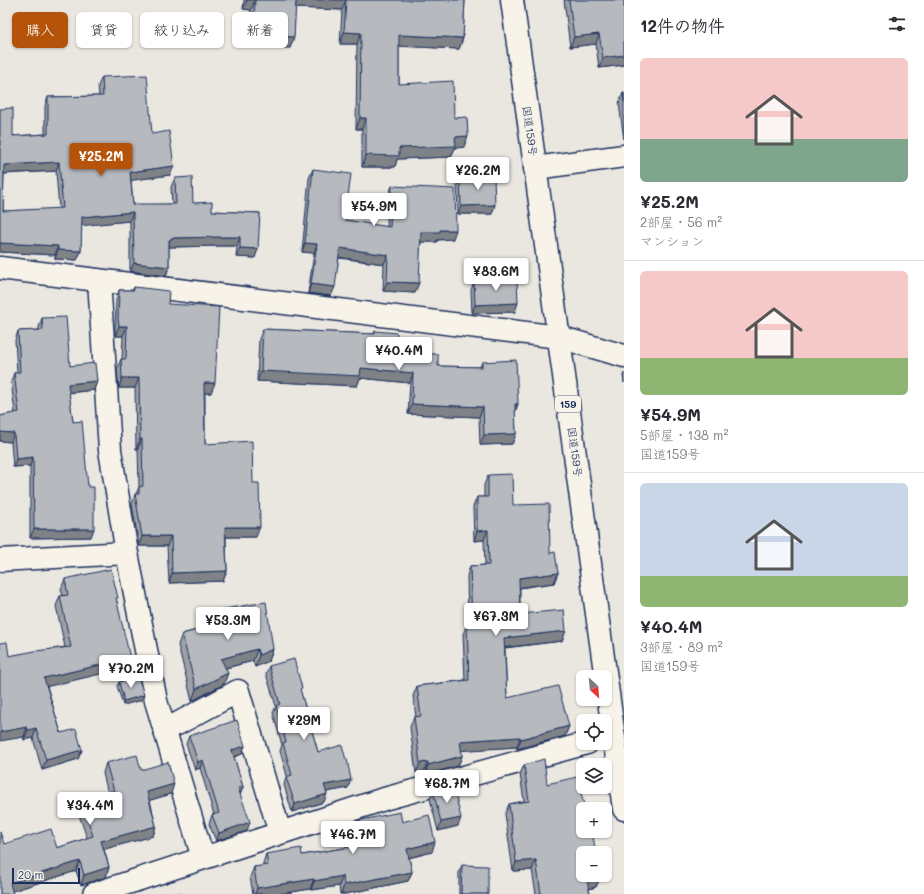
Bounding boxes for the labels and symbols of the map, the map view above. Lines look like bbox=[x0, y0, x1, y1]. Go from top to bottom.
street label: 国道159号 bbox=[520, 105, 541, 157]
pin: ¥25.2M bbox=[68, 143, 134, 177]
pin: ¥26.2M bbox=[445, 157, 511, 191]
pin: ¥54.9M bbox=[341, 193, 407, 227]
pin: ¥83.6M bbox=[463, 258, 529, 292]
pin: ¥40.4M bbox=[366, 337, 432, 371]
road number: 159 bbox=[555, 396, 581, 412]
street label: 国道159号 bbox=[565, 426, 586, 478]
pin: ¥67.3M bbox=[463, 603, 529, 637]
pin: ¥53.3M bbox=[195, 607, 261, 641]
pin: ¥70.2M bbox=[98, 655, 164, 689]
north arrow bbox=[576, 670, 612, 706]
pin: ¥29M bbox=[280, 707, 328, 741]
pin: ¥68.7M bbox=[414, 770, 480, 804]
pin: ¥34.4M bbox=[57, 792, 123, 826]
pin: ¥46.7M bbox=[320, 821, 386, 855]
scale bar bbox=[12, 866, 80, 885]

